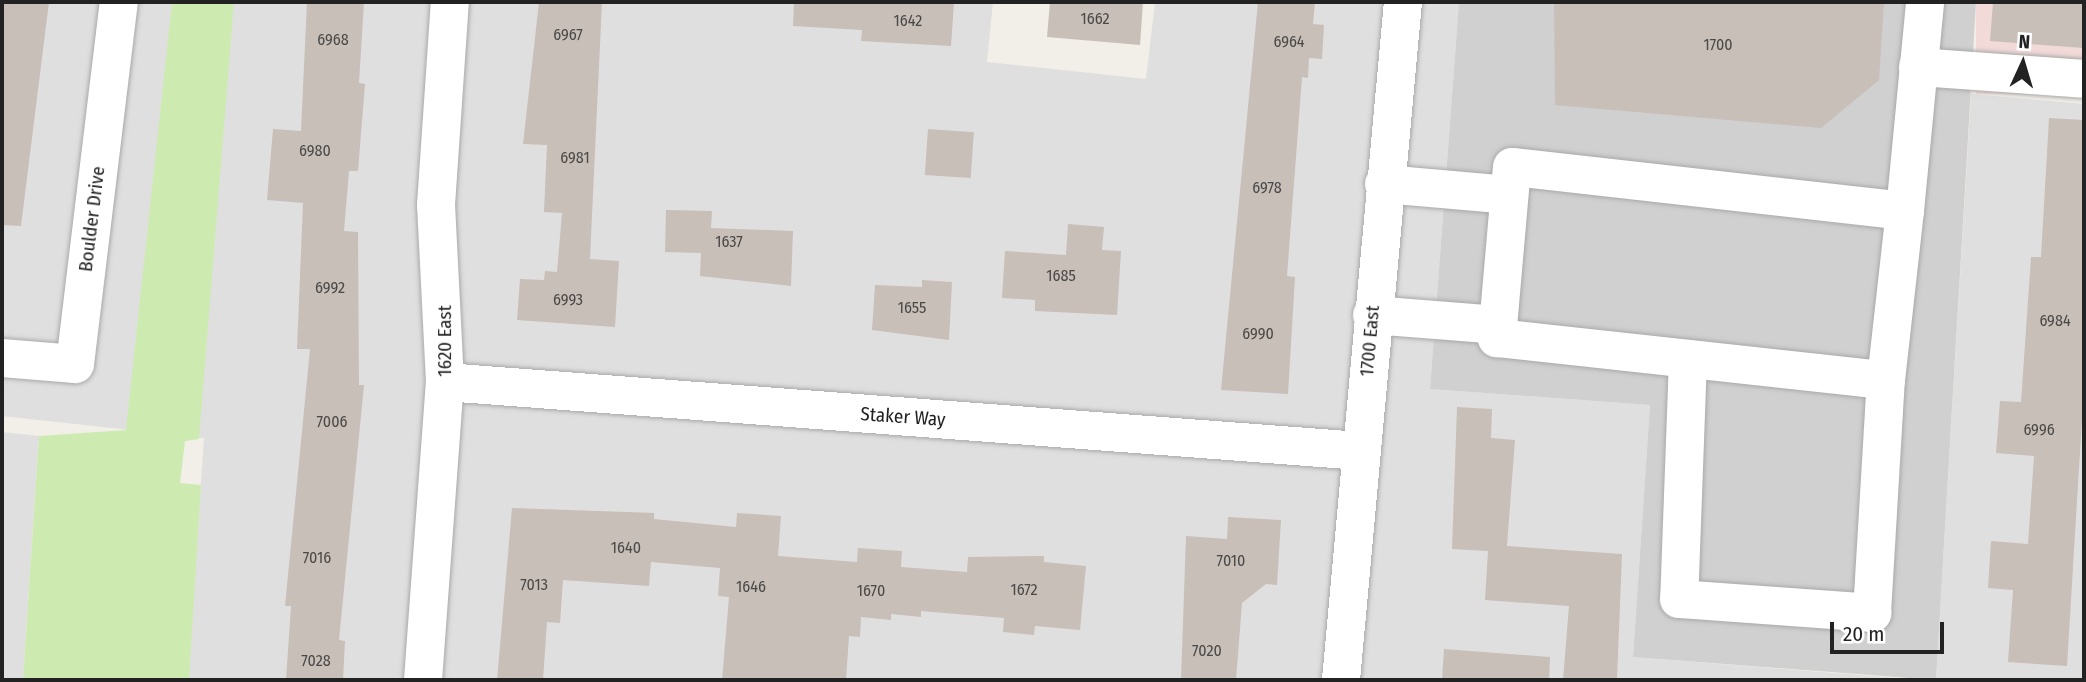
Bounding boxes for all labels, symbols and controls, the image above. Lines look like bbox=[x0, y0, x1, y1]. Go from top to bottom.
house number: 1662 bbox=[1080, 9, 1110, 29]
house number: 1642 bbox=[894, 11, 922, 31]
house number: 6967 bbox=[553, 25, 583, 45]
north arrow bbox=[1988, 28, 2058, 98]
house number: 6968 bbox=[317, 30, 349, 50]
text: N bbox=[2018, 30, 2031, 53]
house number: 6964 bbox=[1273, 32, 1305, 52]
house number: 1700 bbox=[1703, 35, 1733, 55]
house number: 6980 bbox=[299, 141, 331, 161]
house number: 6981 bbox=[560, 148, 590, 168]
street label: Boulder Drive bbox=[74, 165, 110, 273]
house number: 6978 bbox=[1252, 178, 1282, 198]
house number: 1637 bbox=[715, 232, 743, 252]
house number: 1685 bbox=[1046, 266, 1076, 286]
house number: 6992 bbox=[315, 278, 345, 298]
house number: 6993 bbox=[553, 290, 583, 310]
house number: 1655 bbox=[898, 298, 926, 318]
street label: 1700 East bbox=[1356, 304, 1384, 378]
street label: 1620 East bbox=[434, 305, 456, 377]
house number: 6984 bbox=[2039, 311, 2071, 331]
house number: 6990 bbox=[1242, 324, 1274, 344]
street label: Staker Way bbox=[860, 403, 946, 431]
house number: 7006 bbox=[317, 412, 347, 432]
house number: 6996 bbox=[2023, 420, 2055, 440]
house number: 1640 bbox=[611, 538, 641, 558]
house number: 7016 bbox=[303, 548, 331, 568]
house number: 7010 bbox=[1217, 551, 1245, 571]
house number: 7013 bbox=[520, 575, 548, 595]
house number: 1646 bbox=[736, 577, 766, 597]
house number: 1672 bbox=[1010, 580, 1038, 600]
house number: 1670 bbox=[857, 581, 885, 601]
scale bar bbox=[1834, 608, 1948, 652]
text: 20 m bbox=[1843, 621, 1884, 647]
house number: 7020 bbox=[1192, 641, 1222, 661]
house number: 7028 bbox=[301, 651, 331, 671]

